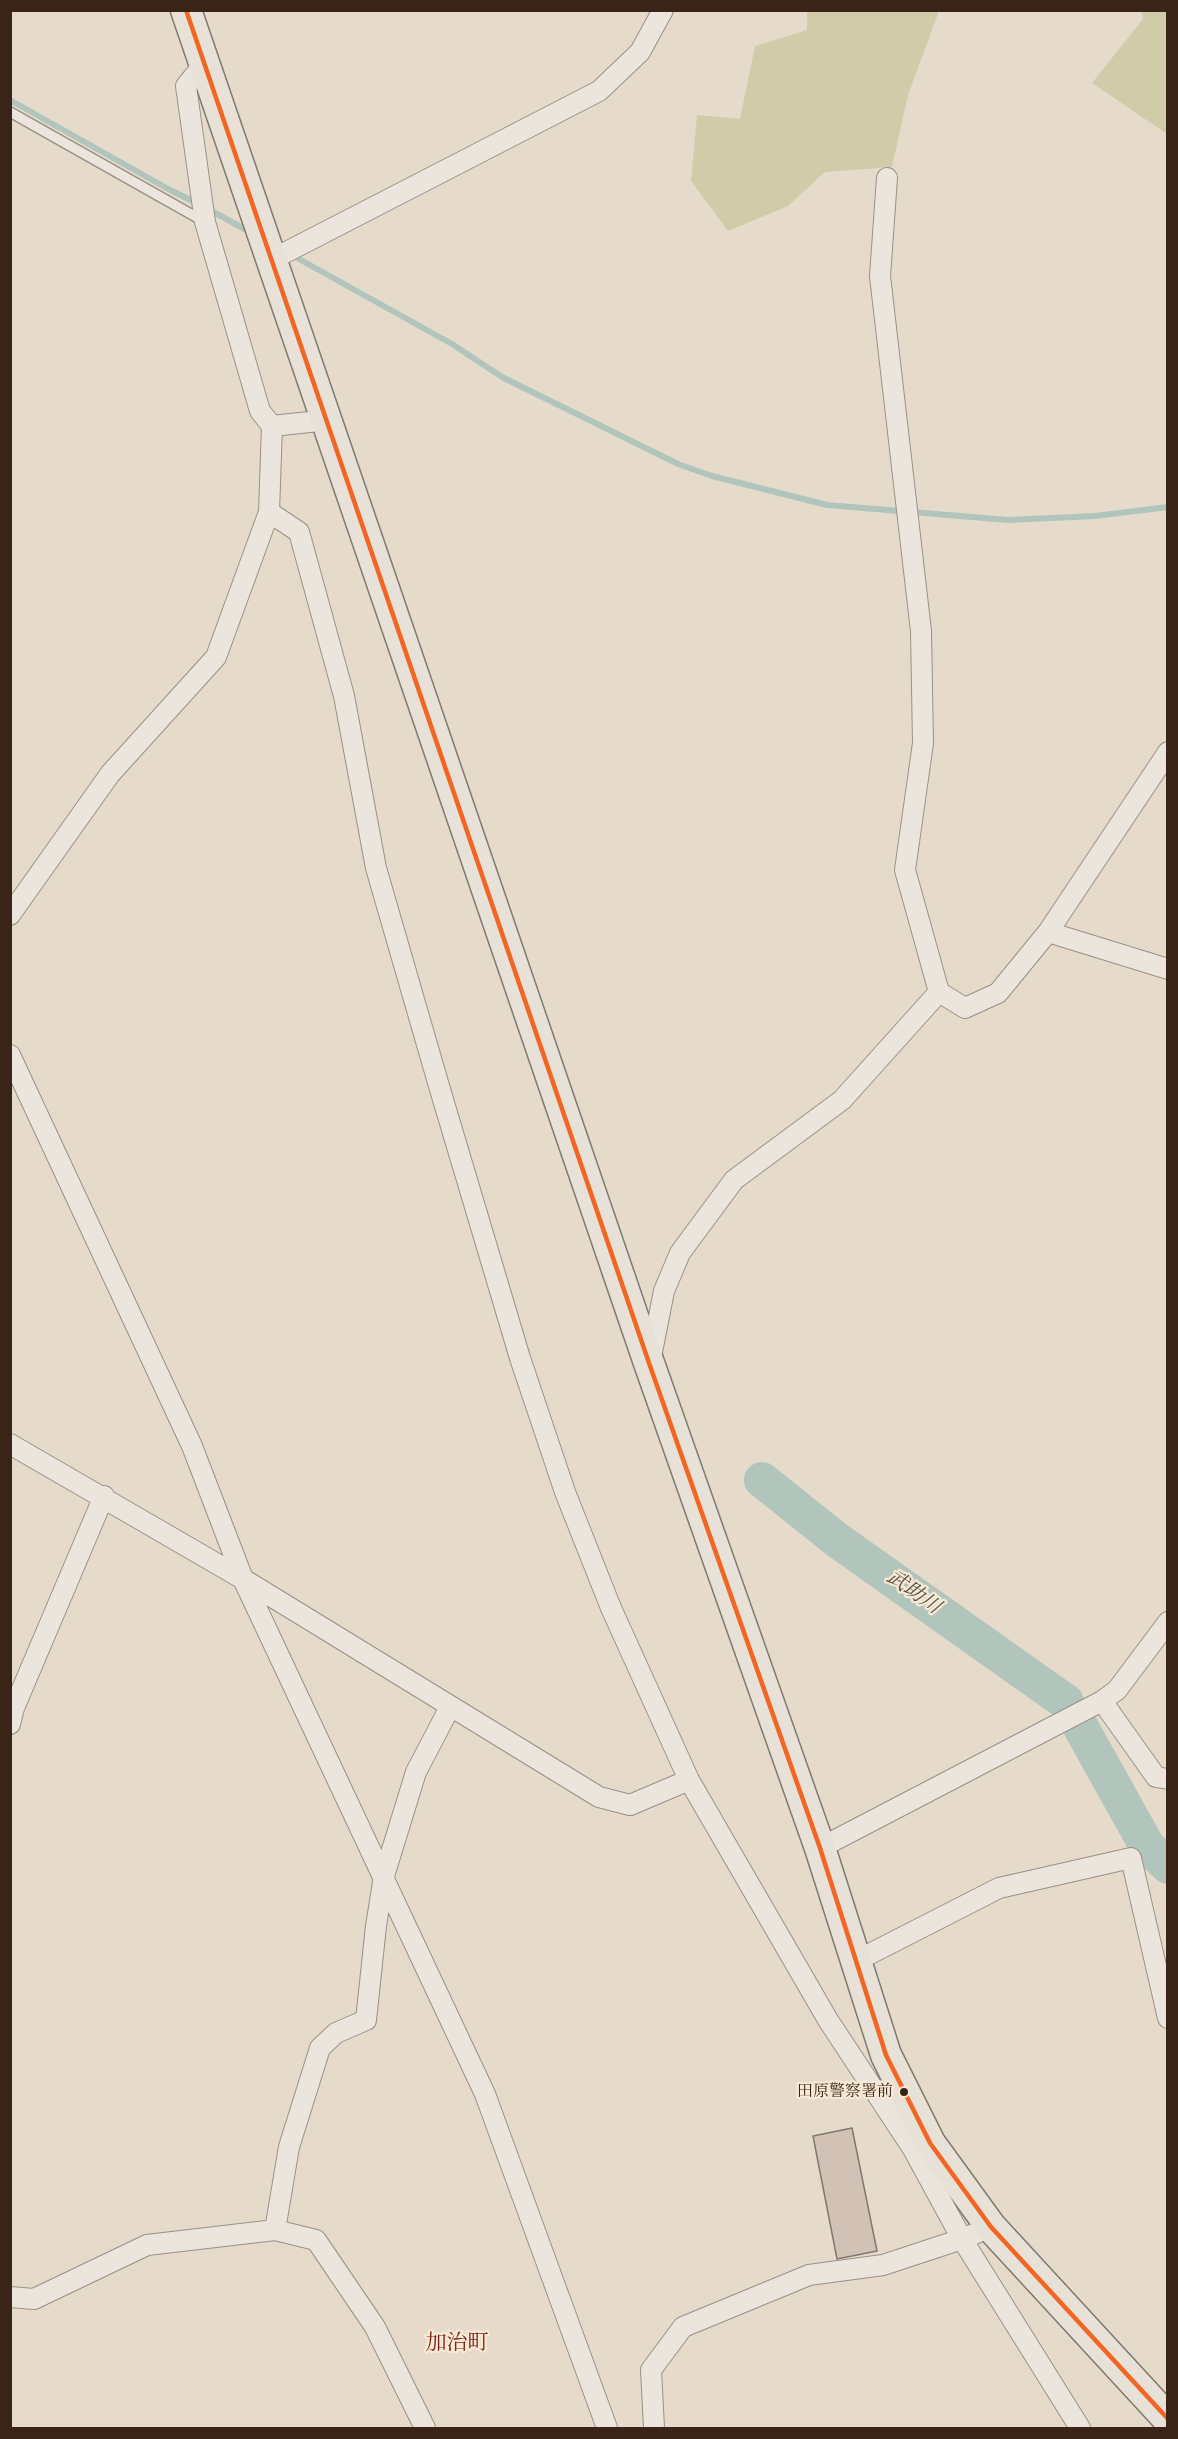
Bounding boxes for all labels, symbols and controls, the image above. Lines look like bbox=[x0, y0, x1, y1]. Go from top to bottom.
water label: 武助川 bbox=[882, 1566, 944, 1620]
place label: 田原警察署前 bbox=[797, 2082, 893, 2102]
marker: 田原警察署前 bbox=[898, 2086, 910, 2098]
district label: 加治町 bbox=[426, 2331, 488, 2357]

